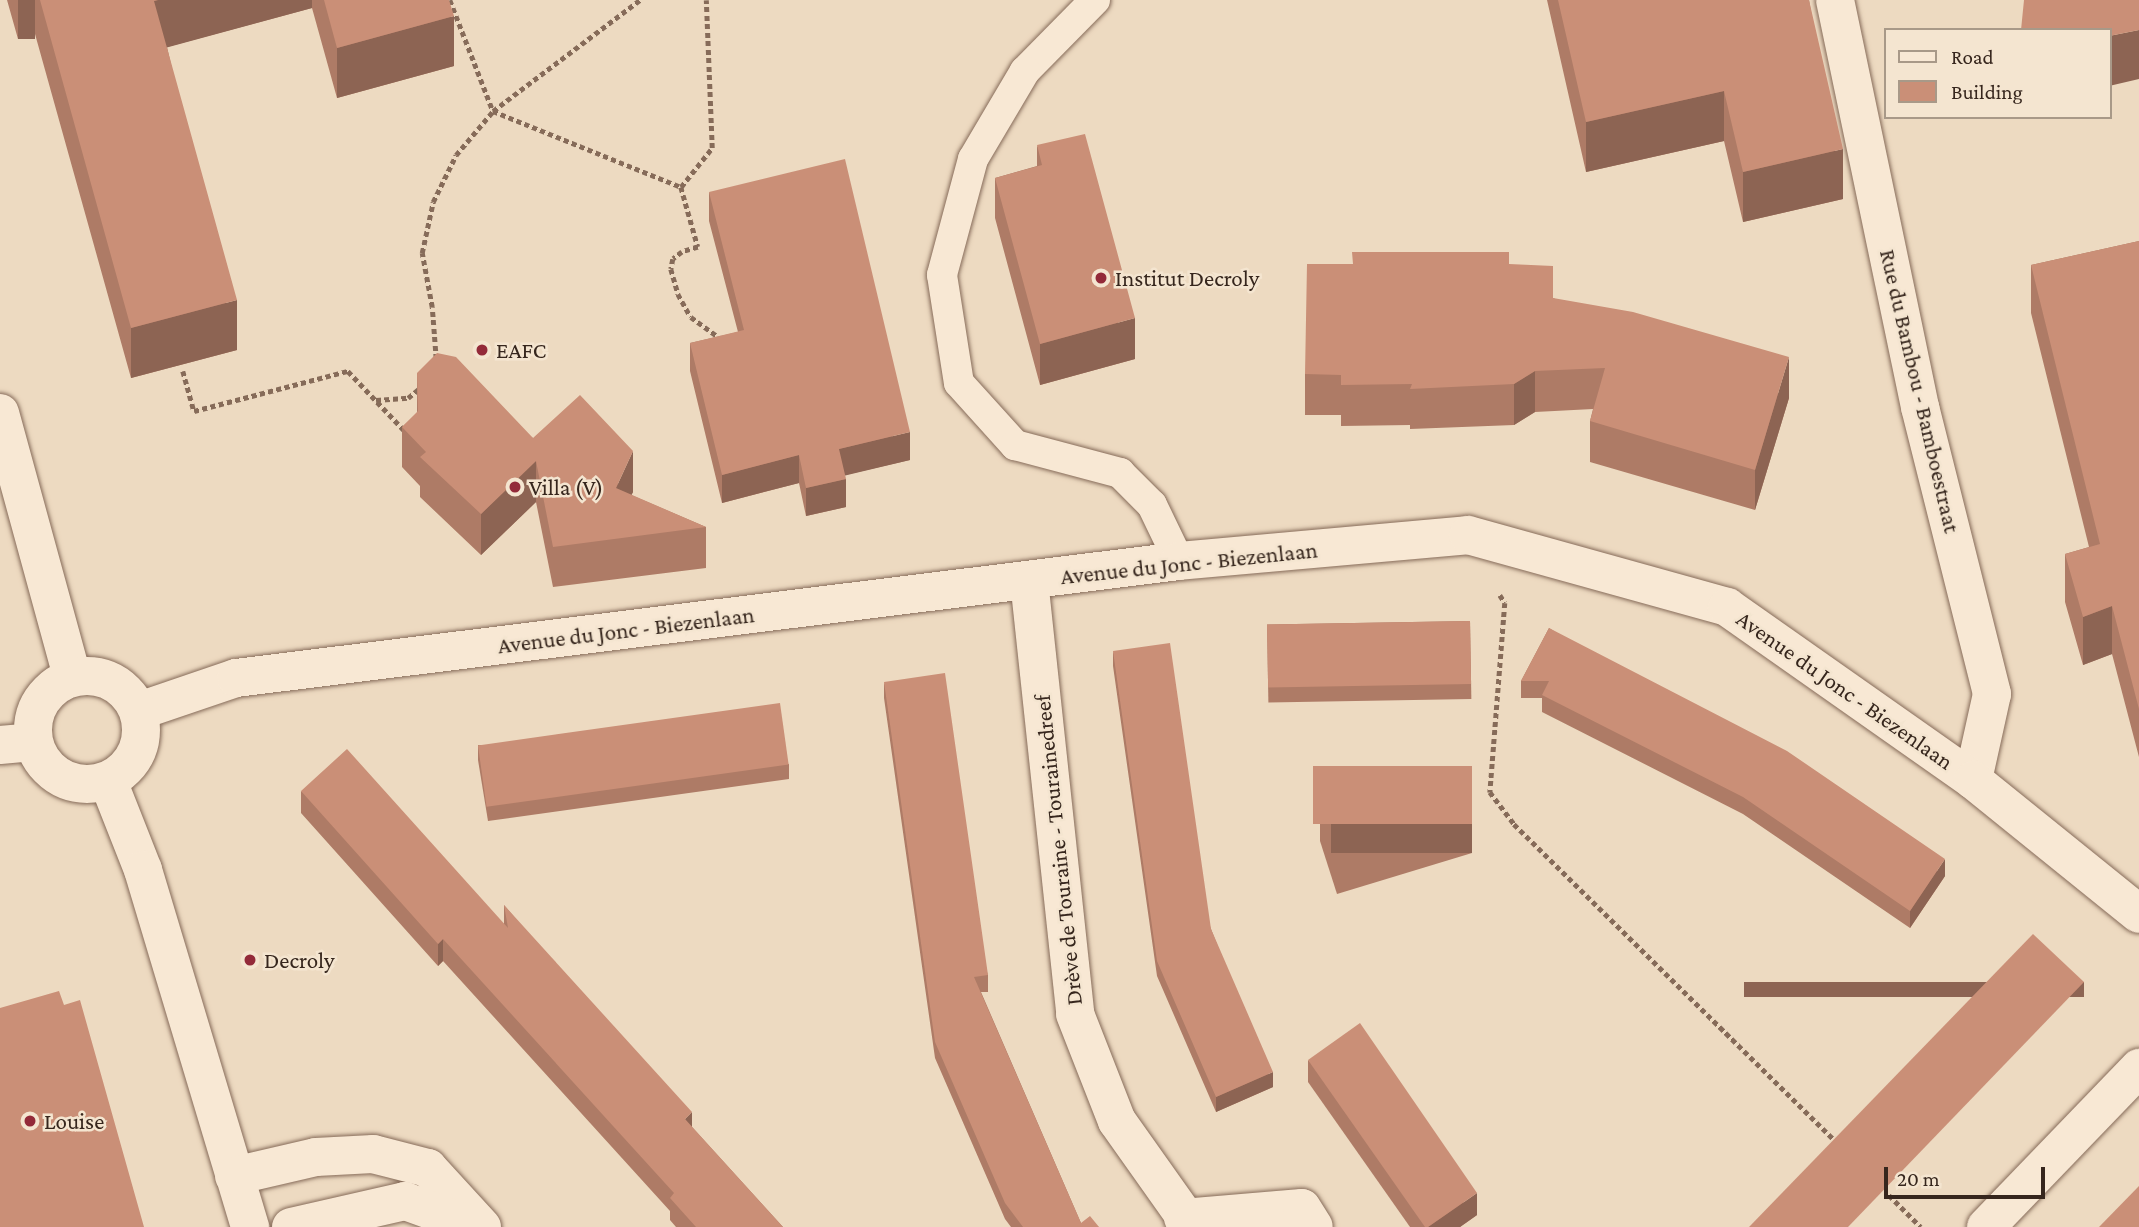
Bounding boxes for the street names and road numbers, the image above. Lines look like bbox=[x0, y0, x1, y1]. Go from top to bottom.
street label: Rue du Bambou - Bamboestraat bbox=[1874, 247, 1966, 535]
street label: Avenue du Jonc - Biezenlaan bbox=[1059, 536, 1319, 590]
street label: Avenue du Jonc - Biezenlaan bbox=[496, 601, 756, 659]
street label: Avenue du Jonc - Biezenlaan bbox=[1731, 605, 1959, 775]
street label: Drève de Touraine - Tourainedreef bbox=[1028, 693, 1088, 1007]

